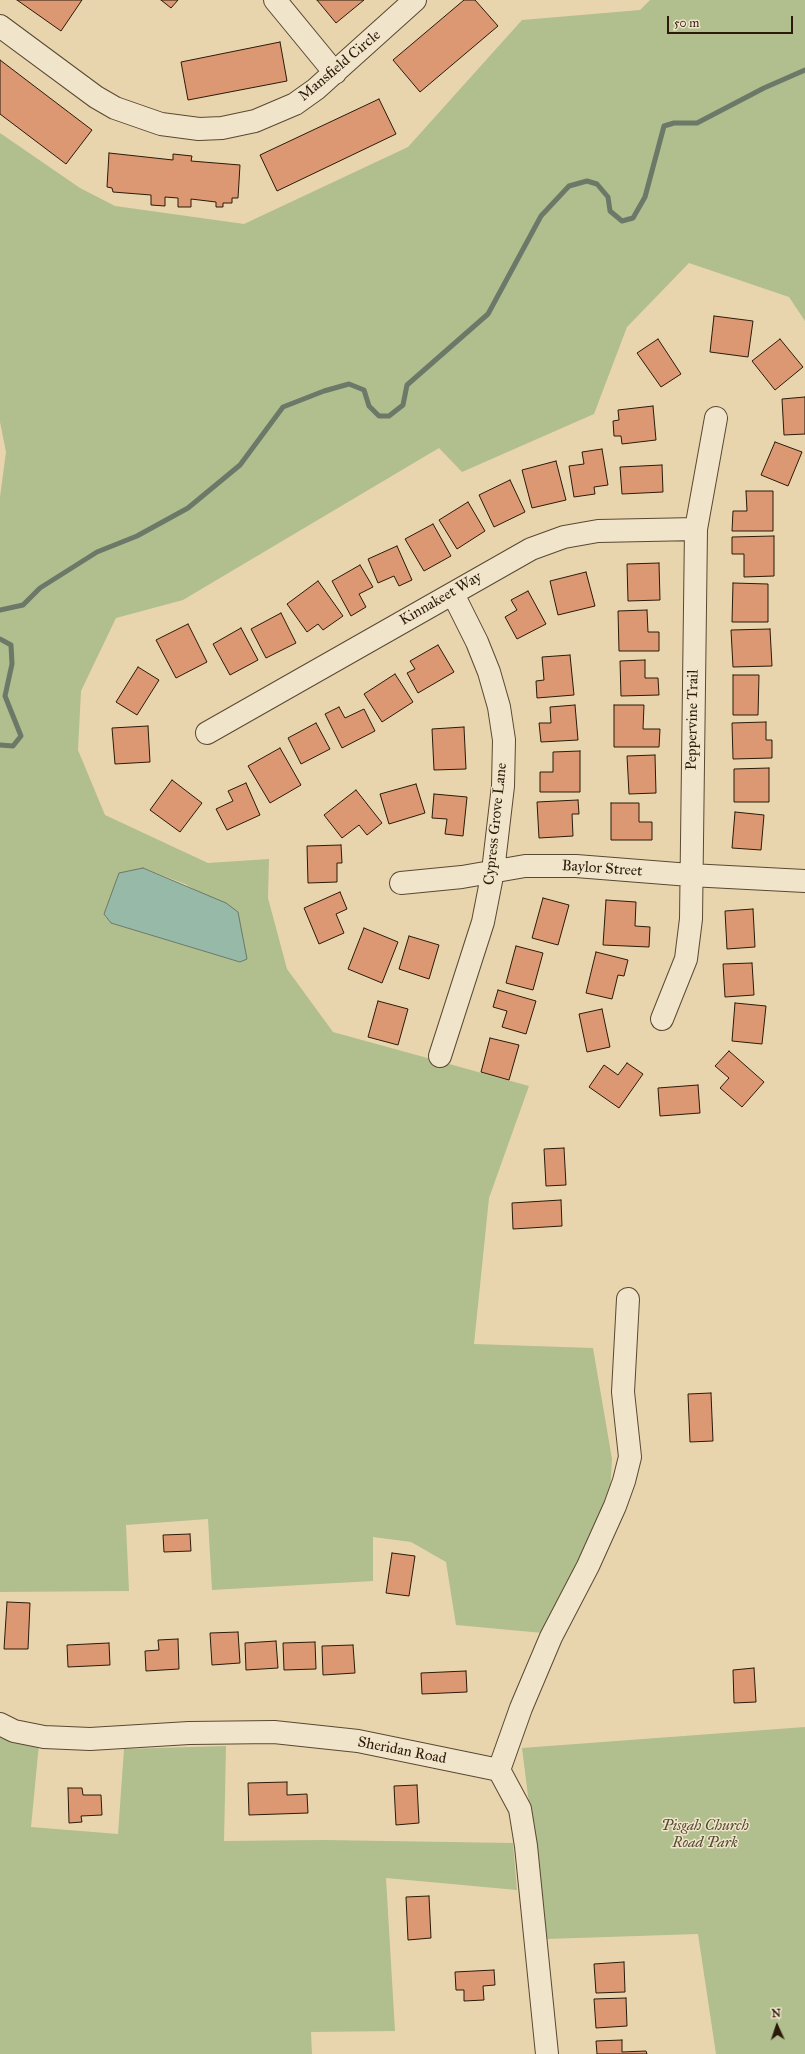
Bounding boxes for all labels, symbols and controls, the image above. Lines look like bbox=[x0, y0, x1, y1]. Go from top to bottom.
scale bar bbox=[669, 8, 795, 34]
text: 50 m bbox=[674, 16, 699, 30]
street label: Mansfield Circle bbox=[295, 26, 385, 106]
street label: Kinnakeet Way bbox=[397, 568, 485, 630]
street label: Peppervine Trail bbox=[683, 670, 703, 770]
street label: Cypress Grove Lane bbox=[481, 762, 511, 886]
street label: Baylor Street bbox=[561, 857, 643, 881]
street label: Sheridan Road bbox=[356, 1734, 448, 1768]
park label: Pisgah Church Road Park bbox=[661, 1817, 749, 1852]
north arrow bbox=[757, 2006, 797, 2046]
text: N bbox=[771, 2007, 781, 2020]

